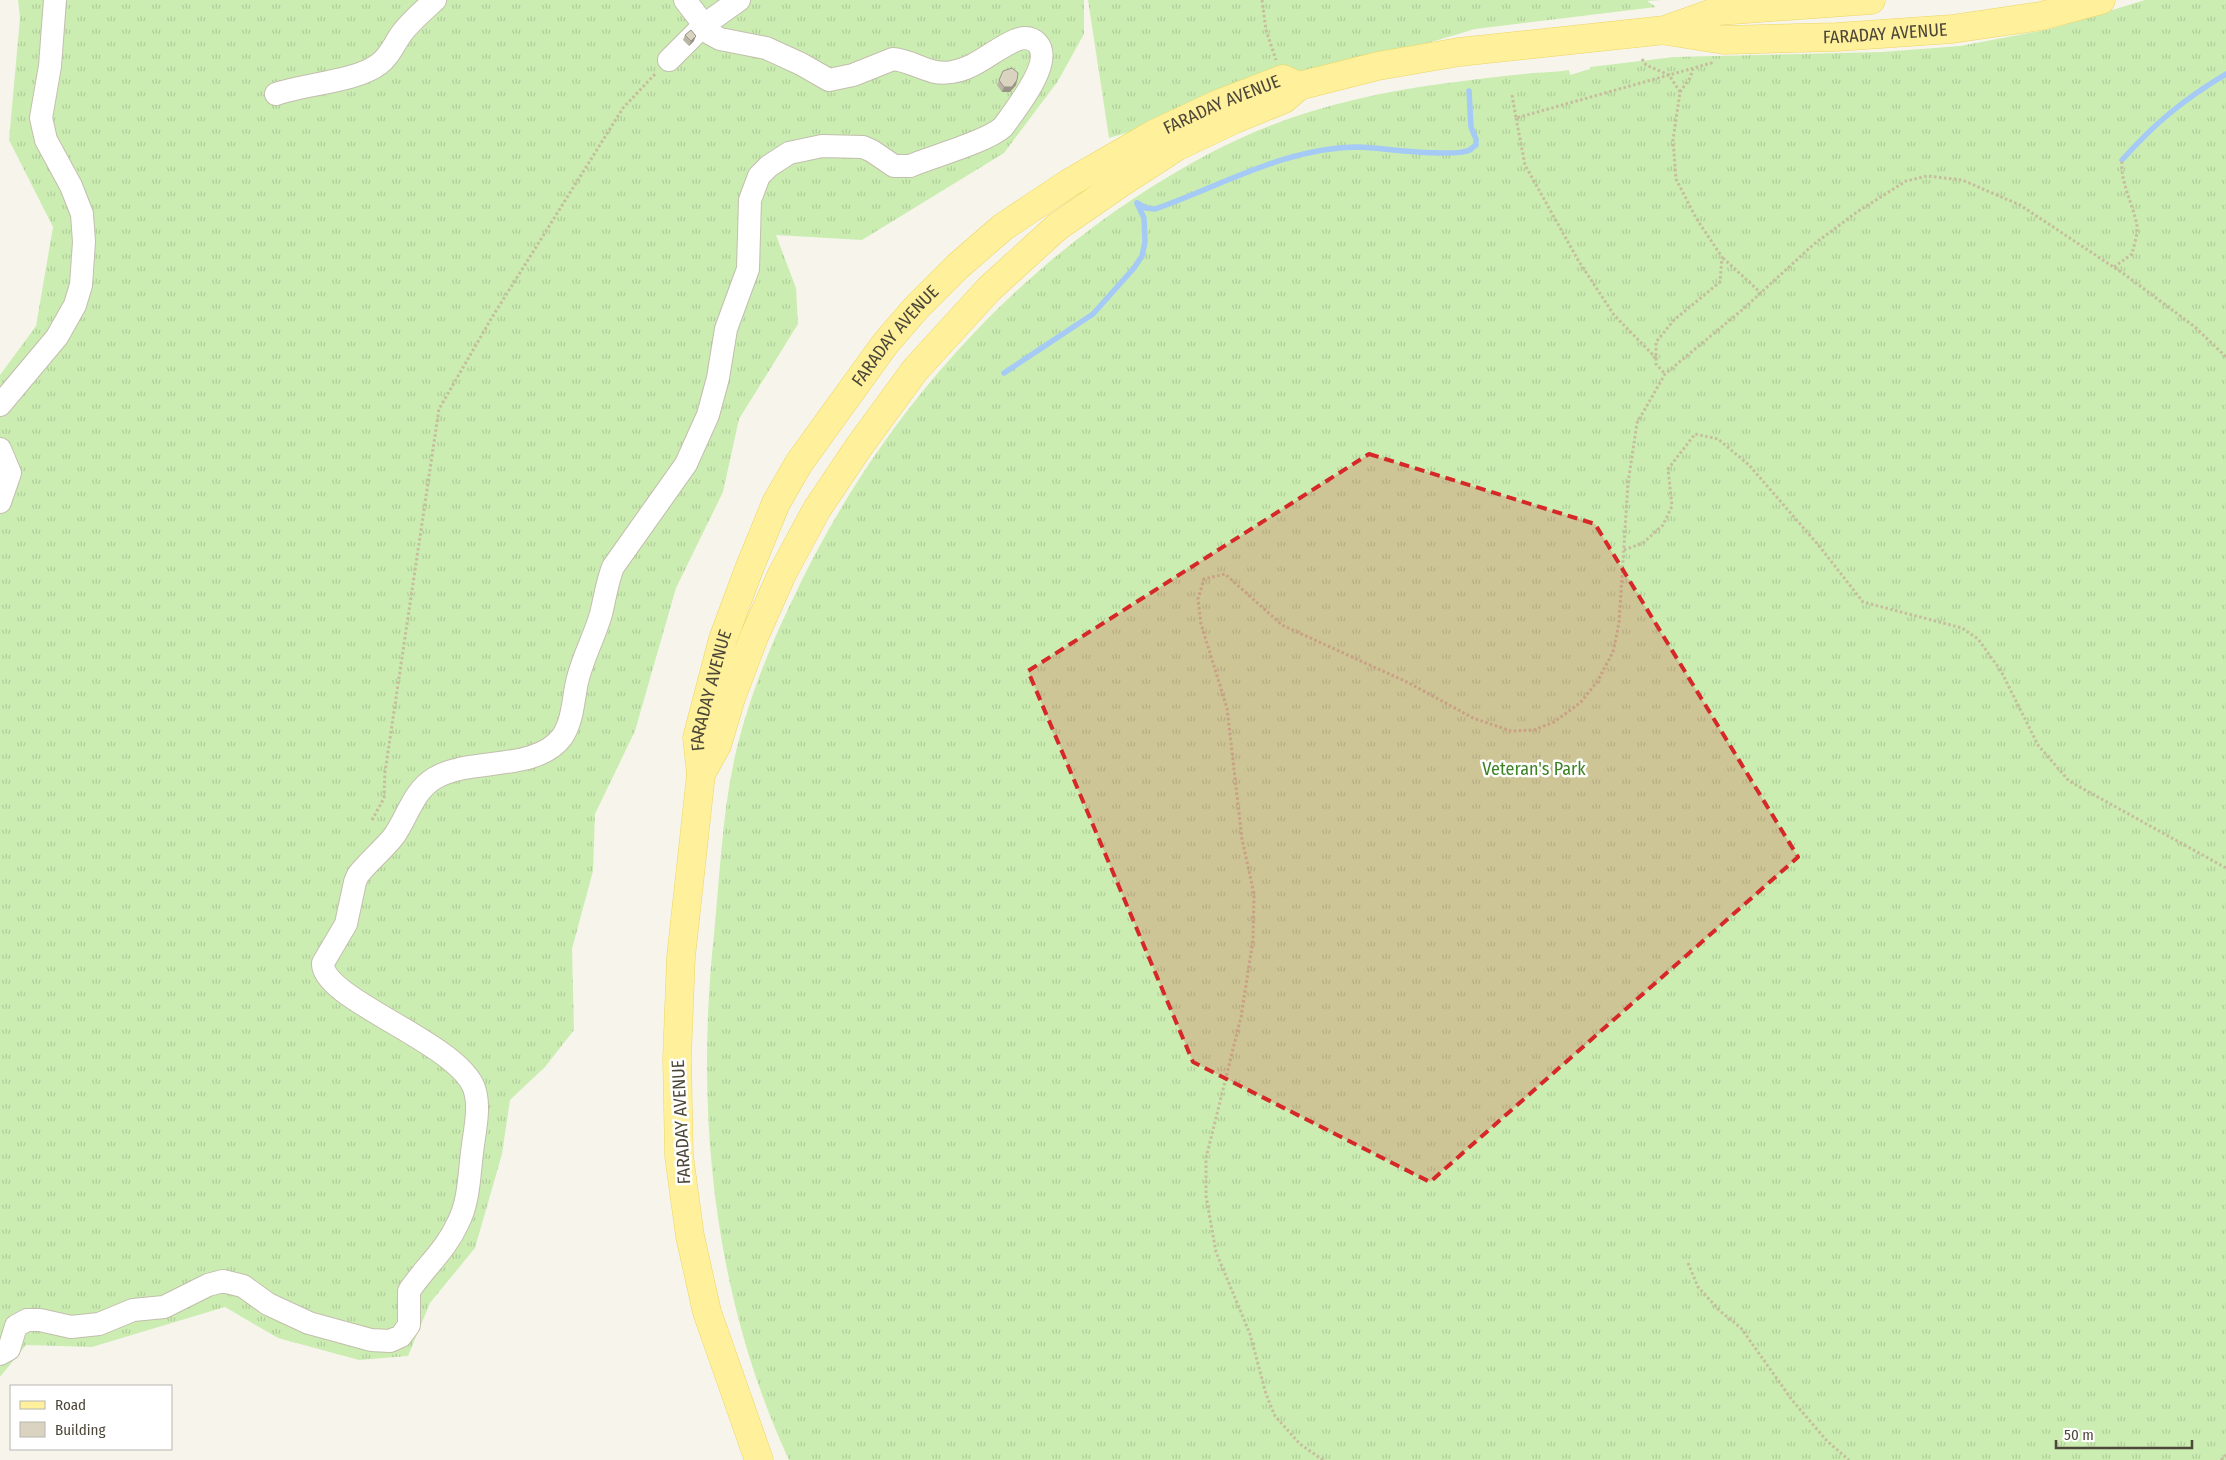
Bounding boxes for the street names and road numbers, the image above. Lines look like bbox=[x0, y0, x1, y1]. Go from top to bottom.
street label: FARADAY AVENUE bbox=[1823, 18, 1948, 48]
street label: FARADAY AVENUE bbox=[1160, 70, 1283, 139]
street label: FARADAY AVENUE bbox=[847, 281, 943, 391]
street label: FARADAY AVENUE bbox=[686, 627, 736, 752]
street label: FARADAY AVENUE bbox=[667, 1059, 695, 1185]

